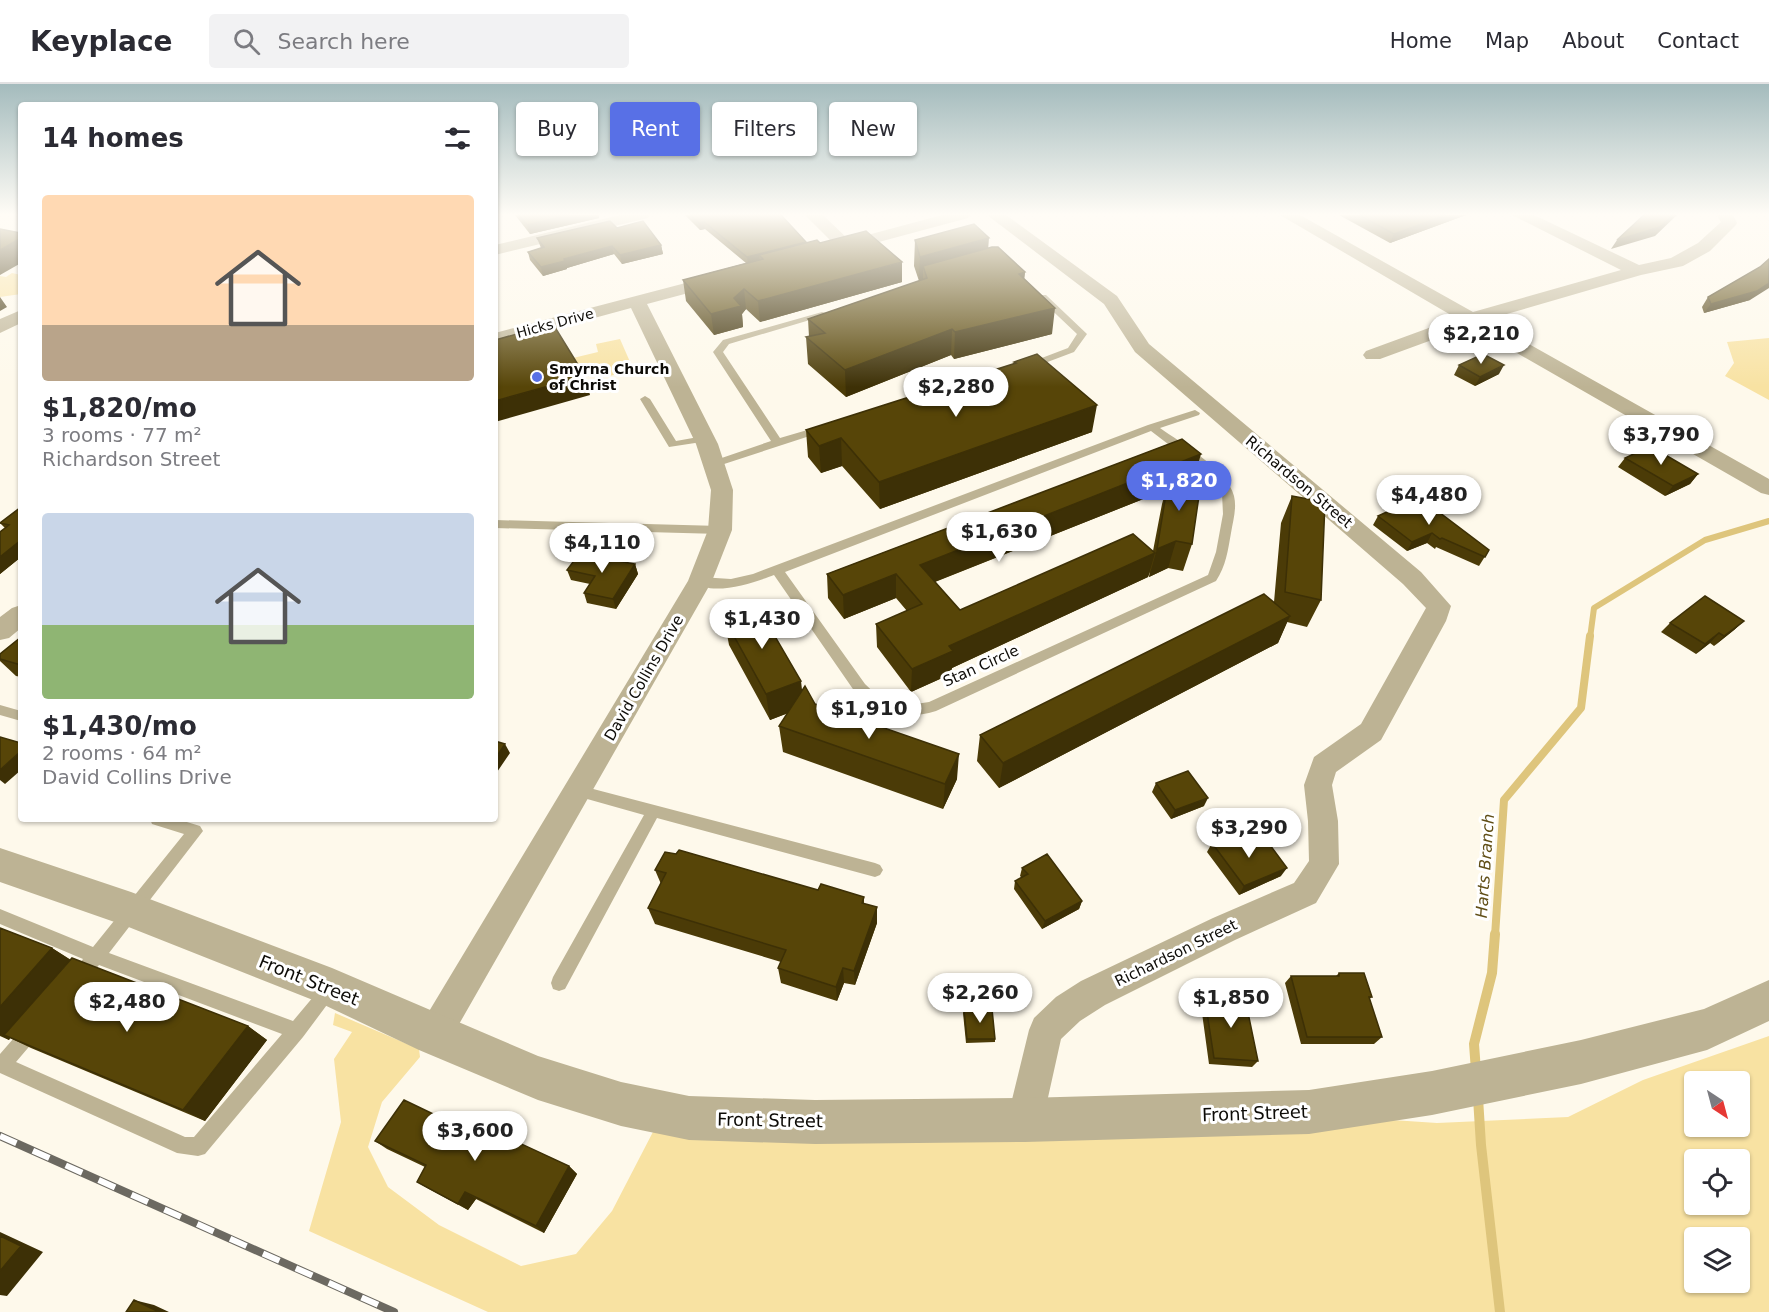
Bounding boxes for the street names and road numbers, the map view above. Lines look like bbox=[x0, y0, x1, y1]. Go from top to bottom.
street label: Hicks Drive bbox=[515, 305, 595, 341]
street label: Richardson Street bbox=[1242, 432, 1356, 532]
street label: David Collins Drive bbox=[601, 612, 687, 744]
street label: Stan Circle bbox=[940, 641, 1022, 691]
street label: Richardson Street bbox=[1112, 916, 1240, 990]
street label: Front Street bbox=[256, 950, 362, 1010]
street label: Front Street bbox=[1202, 1101, 1308, 1125]
street label: Front Street bbox=[717, 1109, 823, 1131]

